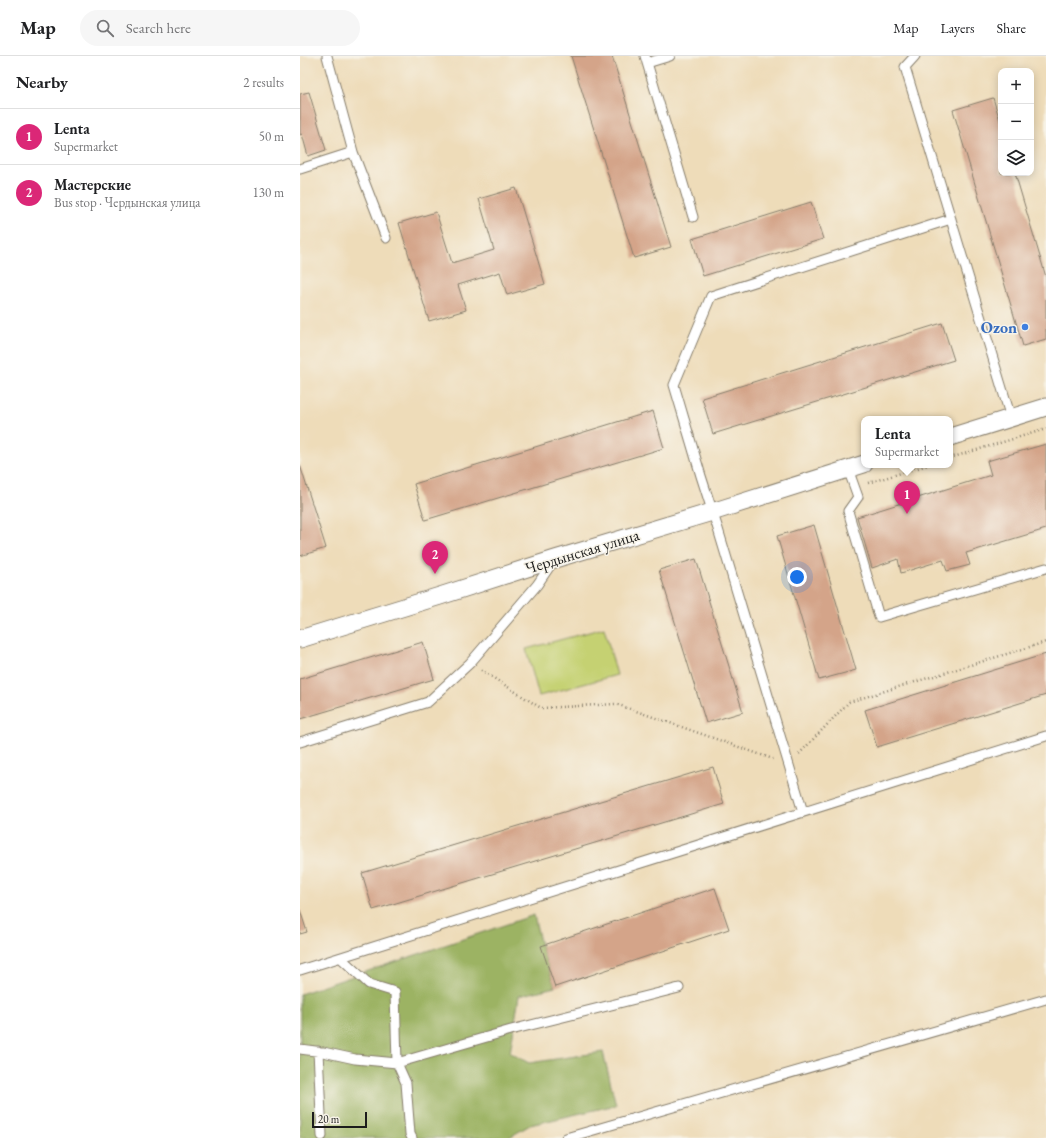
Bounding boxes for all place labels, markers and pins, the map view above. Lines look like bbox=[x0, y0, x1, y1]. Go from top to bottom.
place label: Ozon bbox=[981, 317, 1017, 338]
marker: Ozon bbox=[1020, 322, 1030, 332]
pin: 1 bbox=[894, 481, 920, 514]
pin: 2 bbox=[422, 541, 448, 574]

